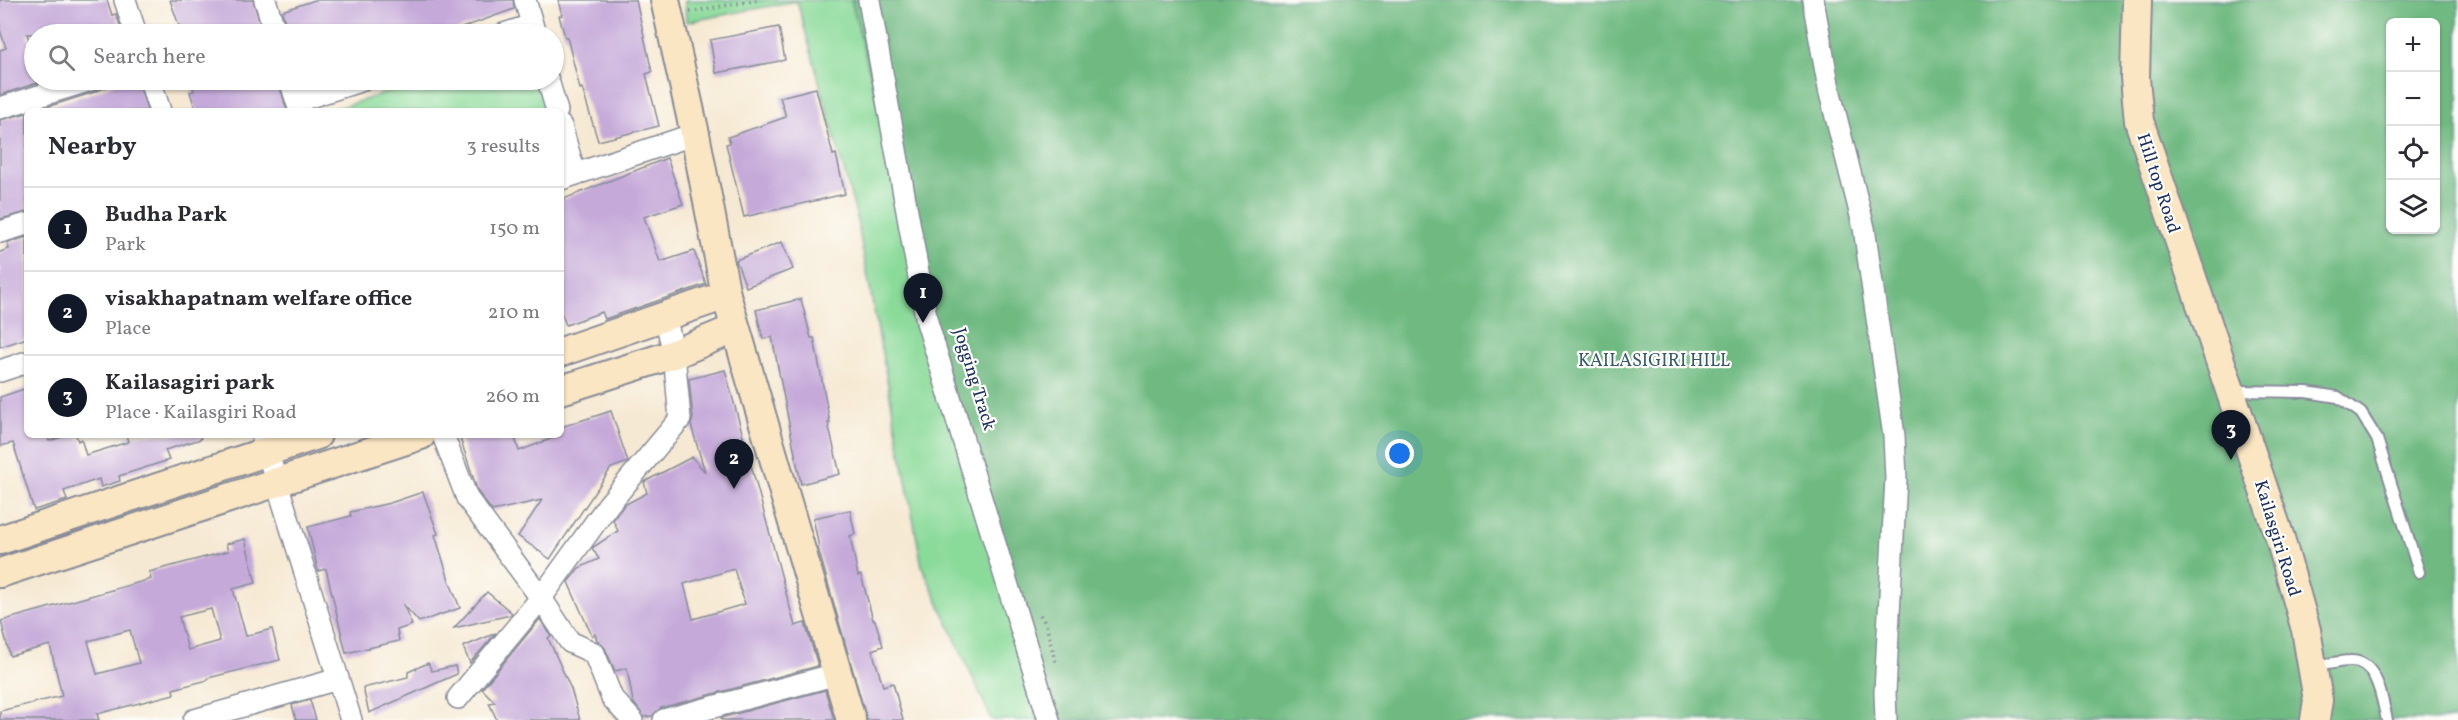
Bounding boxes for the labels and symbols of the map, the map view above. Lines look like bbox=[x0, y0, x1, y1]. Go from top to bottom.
street label: Hill top Road bbox=[2130, 130, 2185, 237]
pin: 1 bbox=[904, 274, 942, 323]
street label: Jogging Track bbox=[946, 325, 1001, 434]
park label: KAILASIGIRI HILL bbox=[1578, 349, 1730, 374]
pin: 3 bbox=[2212, 410, 2250, 460]
your location bbox=[1385, 439, 1414, 468]
pin: 2 bbox=[714, 440, 754, 489]
street label: Kailasgiri Road bbox=[2247, 477, 2306, 600]

